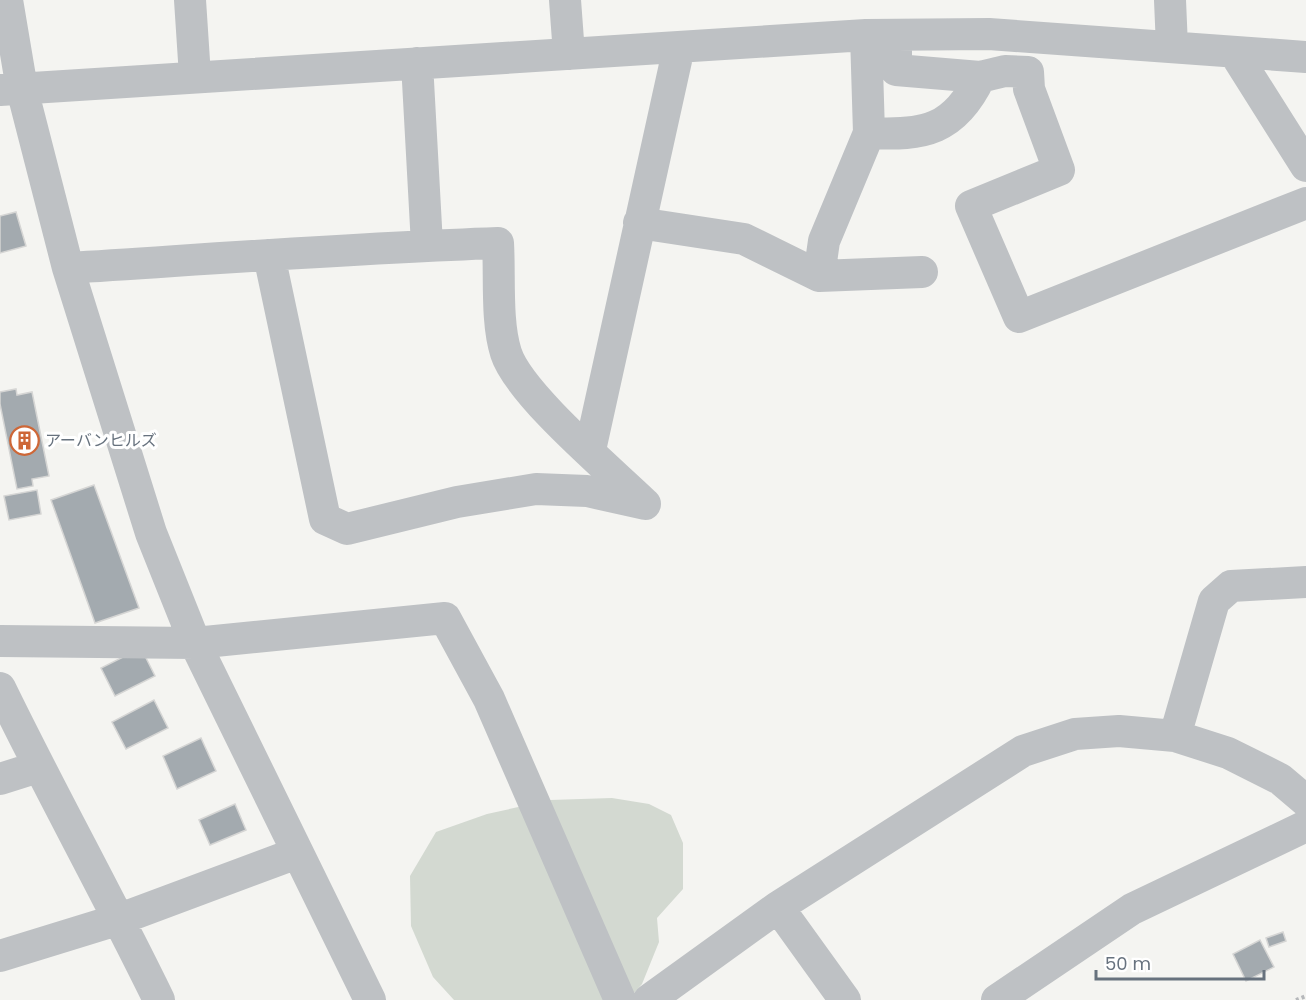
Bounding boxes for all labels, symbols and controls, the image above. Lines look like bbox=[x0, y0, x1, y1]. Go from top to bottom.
building icon: アーバンヒルズ bbox=[8, 424, 40, 456]
place label: アーバンヒルズ bbox=[45, 429, 157, 452]
scale bar bbox=[1096, 943, 1264, 981]
text: 50 m bbox=[1105, 951, 1151, 976]

